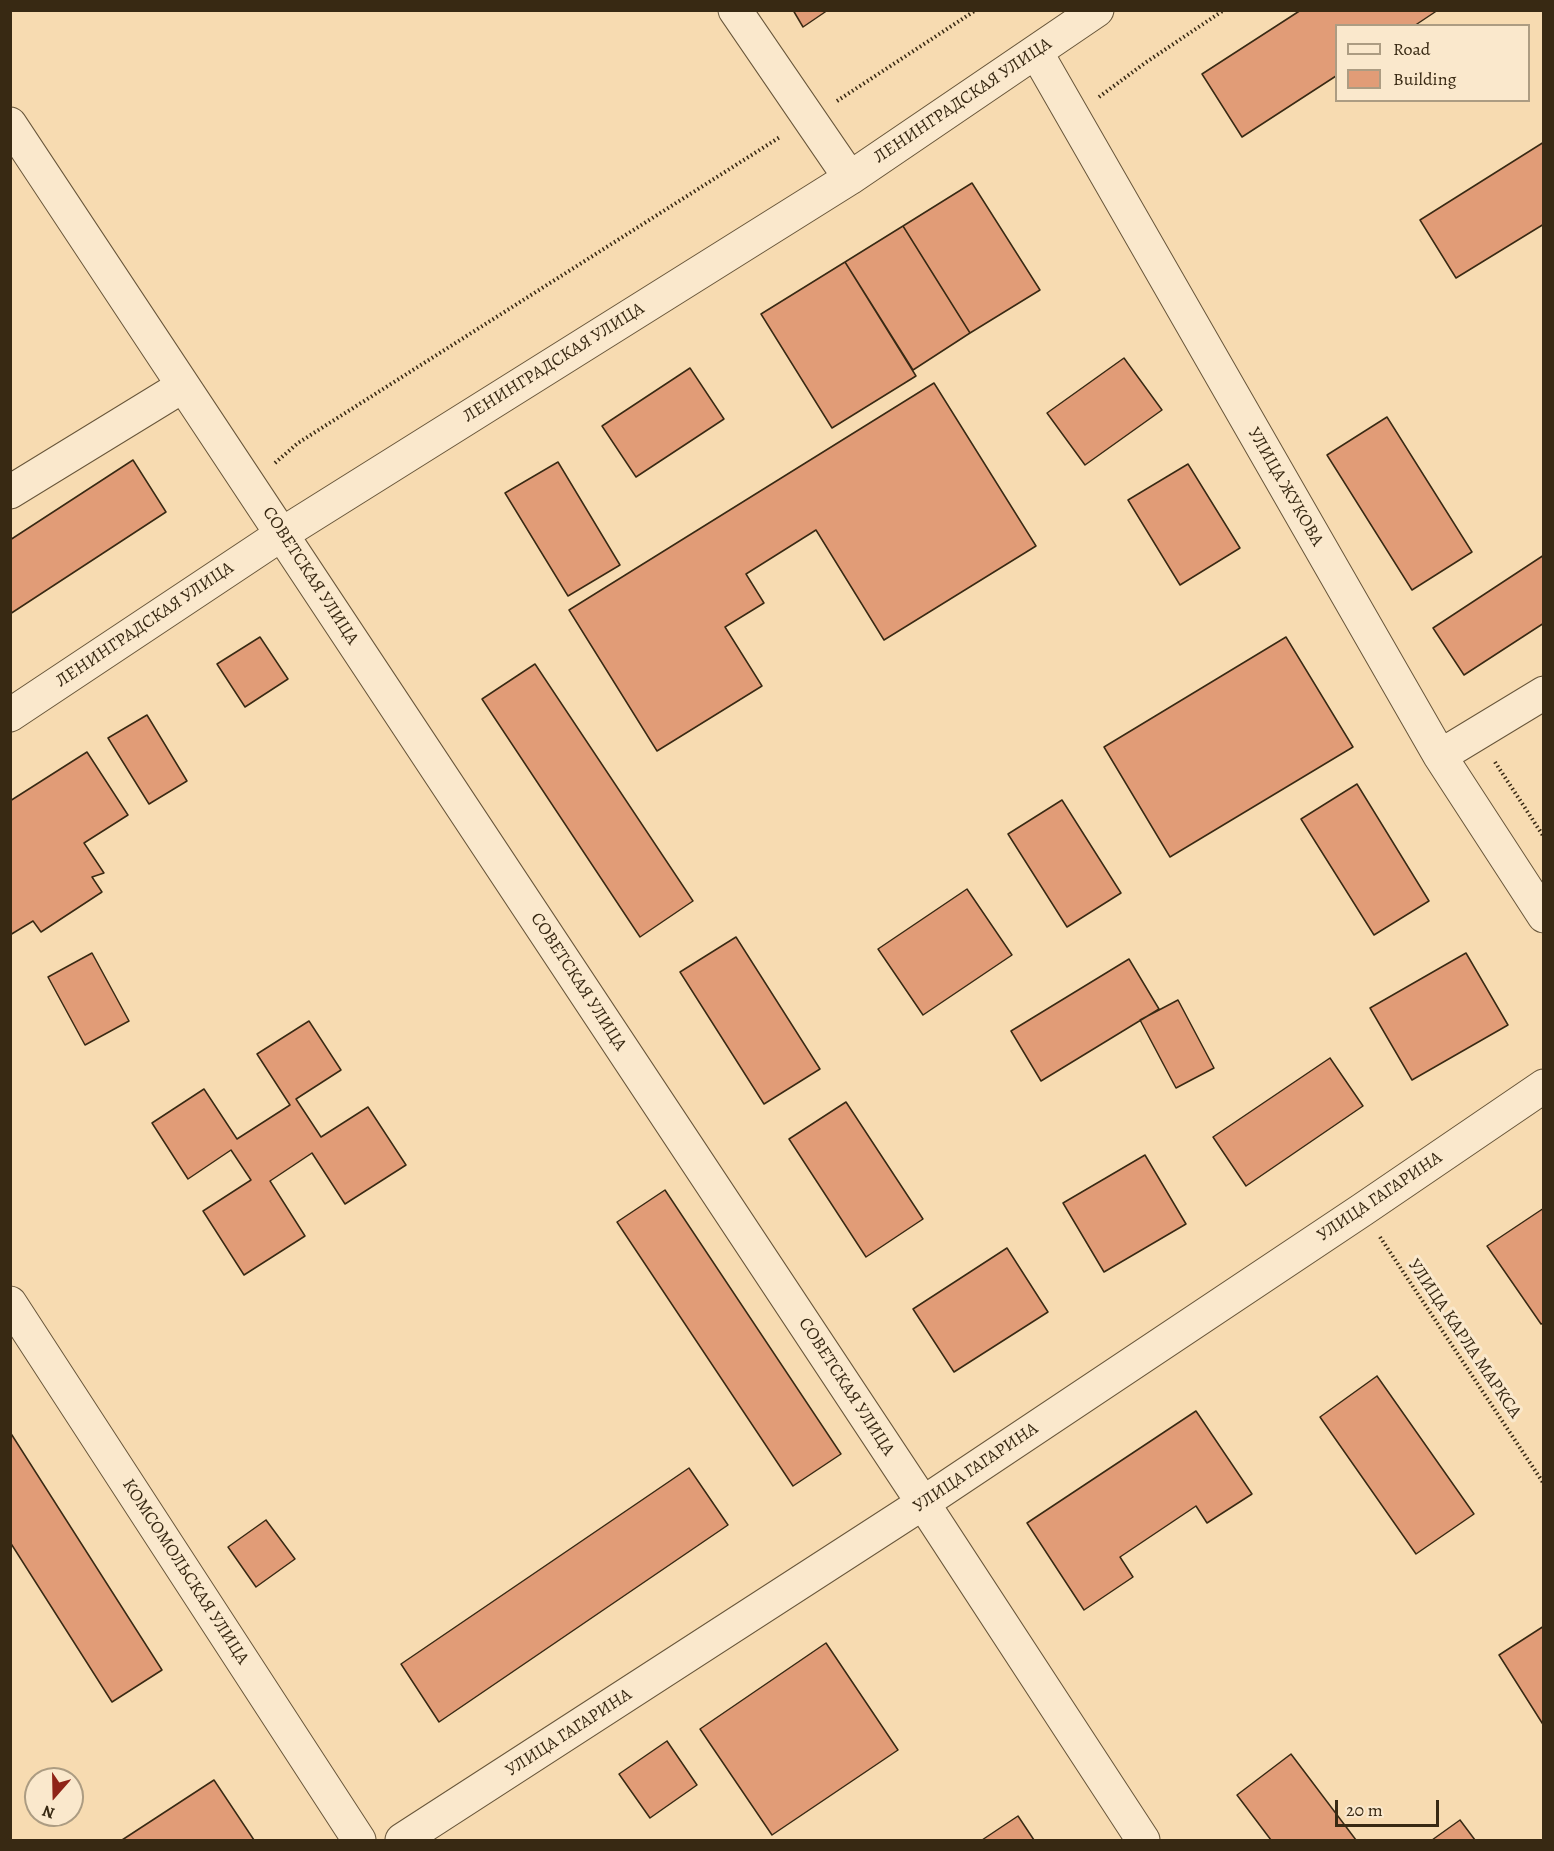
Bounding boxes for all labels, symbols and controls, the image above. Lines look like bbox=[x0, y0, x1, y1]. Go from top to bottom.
legend bbox=[1335, 24, 1530, 102]
street label: ЛЕНИНГРАДСКАЯ УЛИЦА bbox=[870, 33, 1056, 169]
text: Road bbox=[1393, 37, 1430, 61]
text: Building bbox=[1393, 67, 1457, 91]
street label: ЛЕНИНГРАДСКАЯ УЛИЦА bbox=[459, 298, 649, 428]
street label: УЛИЦА ЖУКОВА bbox=[1242, 424, 1328, 550]
street label: СОВЕТСКАЯ УЛИЦА bbox=[257, 503, 363, 649]
street label: ЛЕНИНГРАДСКАЯ УЛИЦА bbox=[52, 557, 238, 693]
street label: СОВЕТСКАЯ УЛИЦА bbox=[525, 909, 631, 1055]
street label: УЛИЦА ГАГАРИНА bbox=[1313, 1147, 1447, 1247]
street label: УЛИЦА КАРЛА МАРКСА bbox=[1403, 1255, 1525, 1423]
street label: СОВЕТСКАЯ УЛИЦА bbox=[793, 1314, 899, 1460]
street label: УЛИЦА ГАГАРИНА bbox=[909, 1418, 1043, 1518]
street label: КОМСОМОЛЬСКАЯ УЛИЦА bbox=[117, 1475, 253, 1669]
street label: УЛИЦА ГАГАРИНА bbox=[502, 1684, 636, 1782]
north arrow bbox=[24, 1767, 84, 1827]
scale bar bbox=[1338, 1788, 1442, 1826]
text: 20 m bbox=[1346, 1798, 1383, 1822]
text: N bbox=[39, 1800, 58, 1824]

